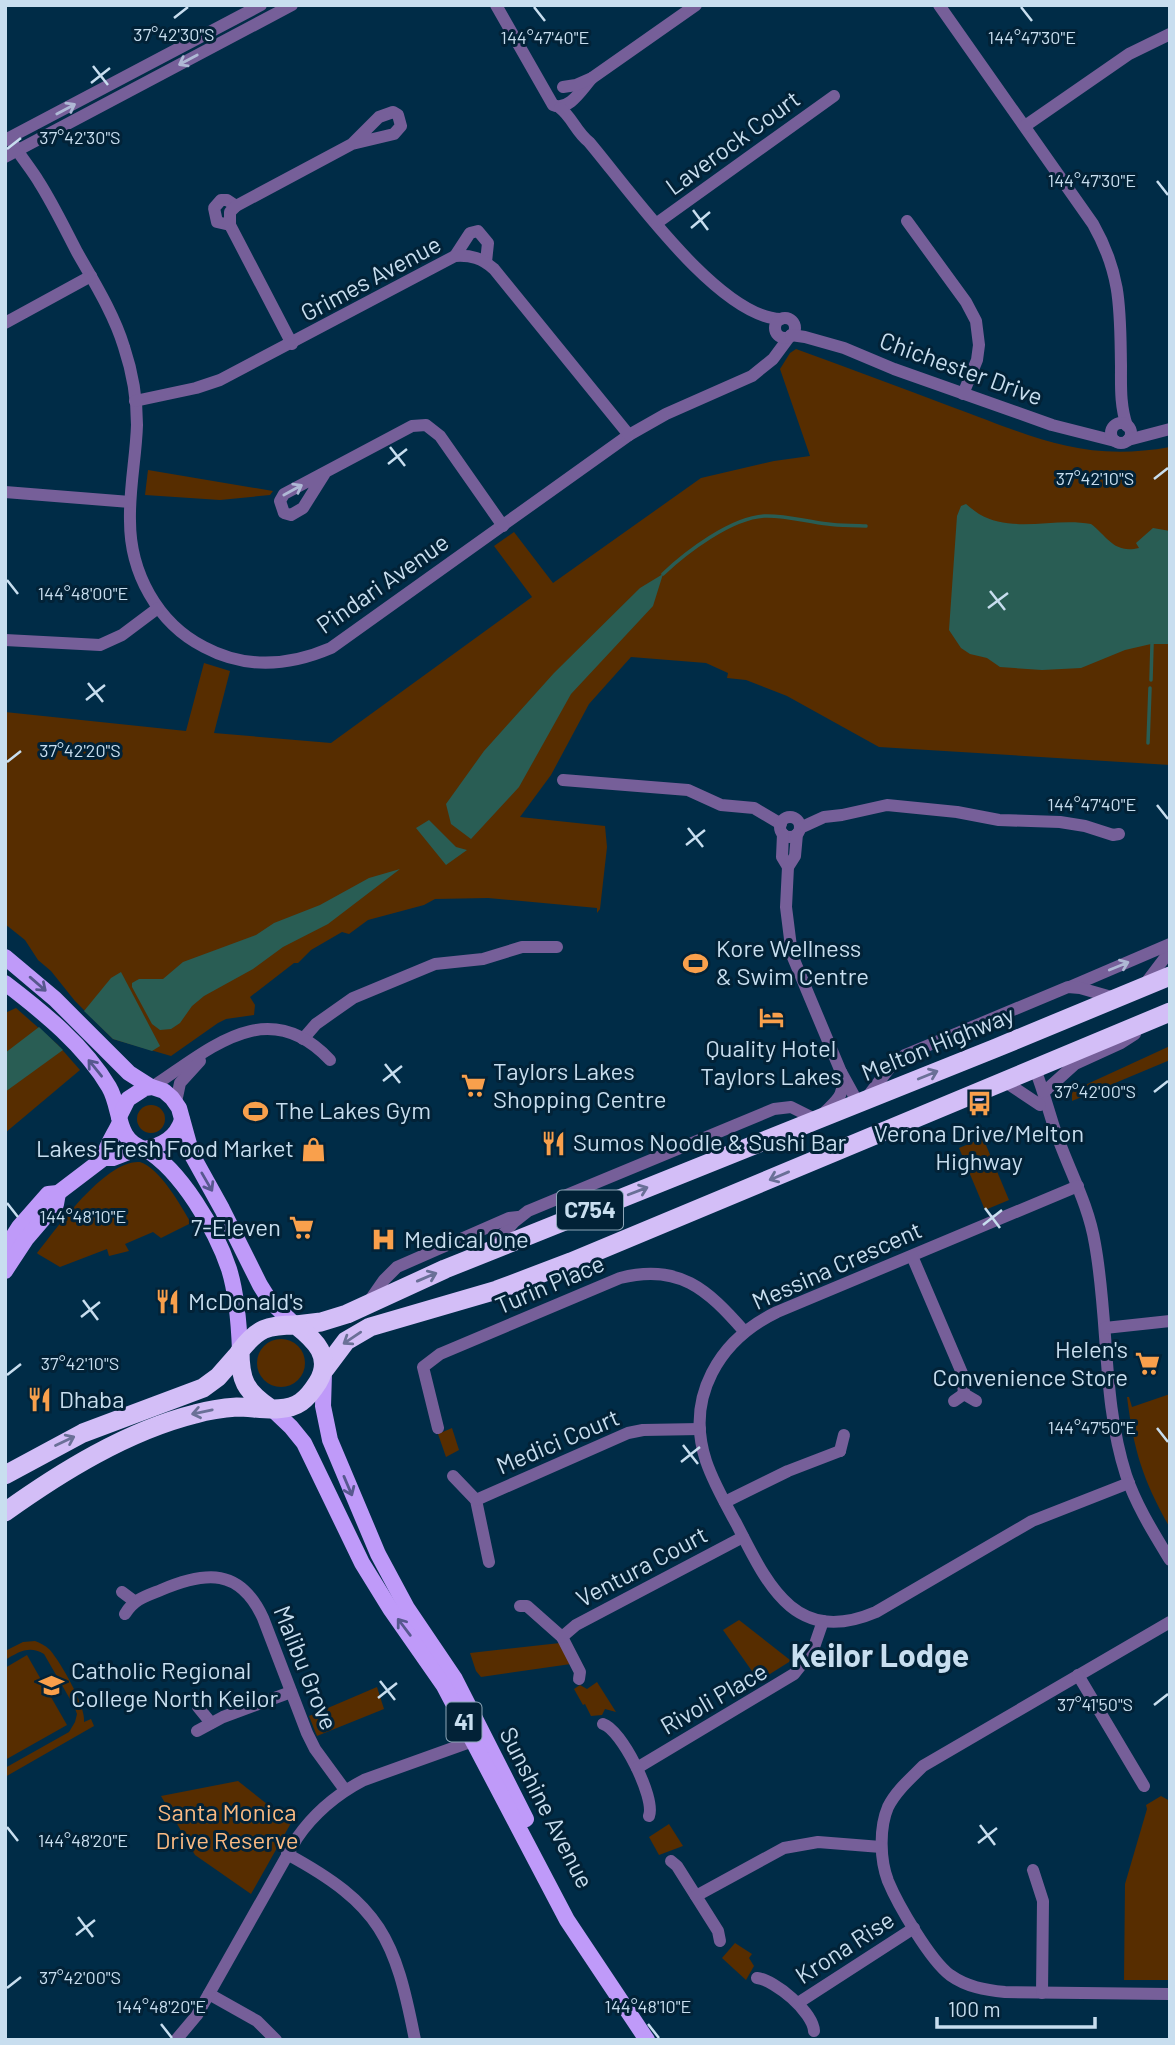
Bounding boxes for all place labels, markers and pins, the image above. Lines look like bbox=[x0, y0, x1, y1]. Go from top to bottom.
place label: Kore Wellness & Swim Centre bbox=[716, 933, 869, 990]
sports icon: Kore Wellness & Swim Centre bbox=[682, 949, 710, 977]
hotel icon: Quality Hotel Taylors Lakes bbox=[757, 1004, 785, 1032]
place label: Quality Hotel Taylors Lakes bbox=[700, 1033, 842, 1090]
place label: Taylors Lakes Shopping Centre bbox=[493, 1056, 666, 1113]
supermarket icon: Taylors Lakes Shopping Centre bbox=[459, 1072, 487, 1100]
bus stop icon: Verona Drive/Melton Highway bbox=[965, 1089, 993, 1117]
place label: The Lakes Gym bbox=[275, 1095, 431, 1124]
sports icon: The Lakes Gym bbox=[241, 1097, 269, 1125]
place label: Verona Drive/Melton Highway bbox=[874, 1118, 1084, 1175]
place label: Sumos Noodle & Sushi Bar bbox=[573, 1127, 847, 1156]
restaurant icon: Sumos Noodle & Sushi Bar bbox=[539, 1129, 567, 1157]
place label: Lakes Fresh Food Market bbox=[36, 1133, 294, 1162]
shop icon: Lakes Fresh Food Market bbox=[300, 1135, 328, 1163]
place label: 7-Eleven bbox=[191, 1212, 281, 1241]
supermarket icon: 7-Eleven bbox=[287, 1214, 315, 1242]
place label: Medical One bbox=[404, 1224, 529, 1253]
hospital icon: Medical One bbox=[370, 1226, 398, 1254]
place label: McDonald's bbox=[188, 1286, 303, 1315]
restaurant icon: McDonald's bbox=[154, 1288, 182, 1316]
place label: Helen's Convenience Store bbox=[932, 1334, 1128, 1391]
supermarket icon: Helen's Convenience Store bbox=[1134, 1350, 1162, 1378]
place label: Dhaba bbox=[59, 1384, 124, 1413]
restaurant icon: Dhaba bbox=[25, 1386, 53, 1414]
place label: Catholic Regional College North Keilor bbox=[71, 1655, 279, 1712]
school or university icon: Catholic Regional College North Keilor bbox=[37, 1671, 65, 1699]

